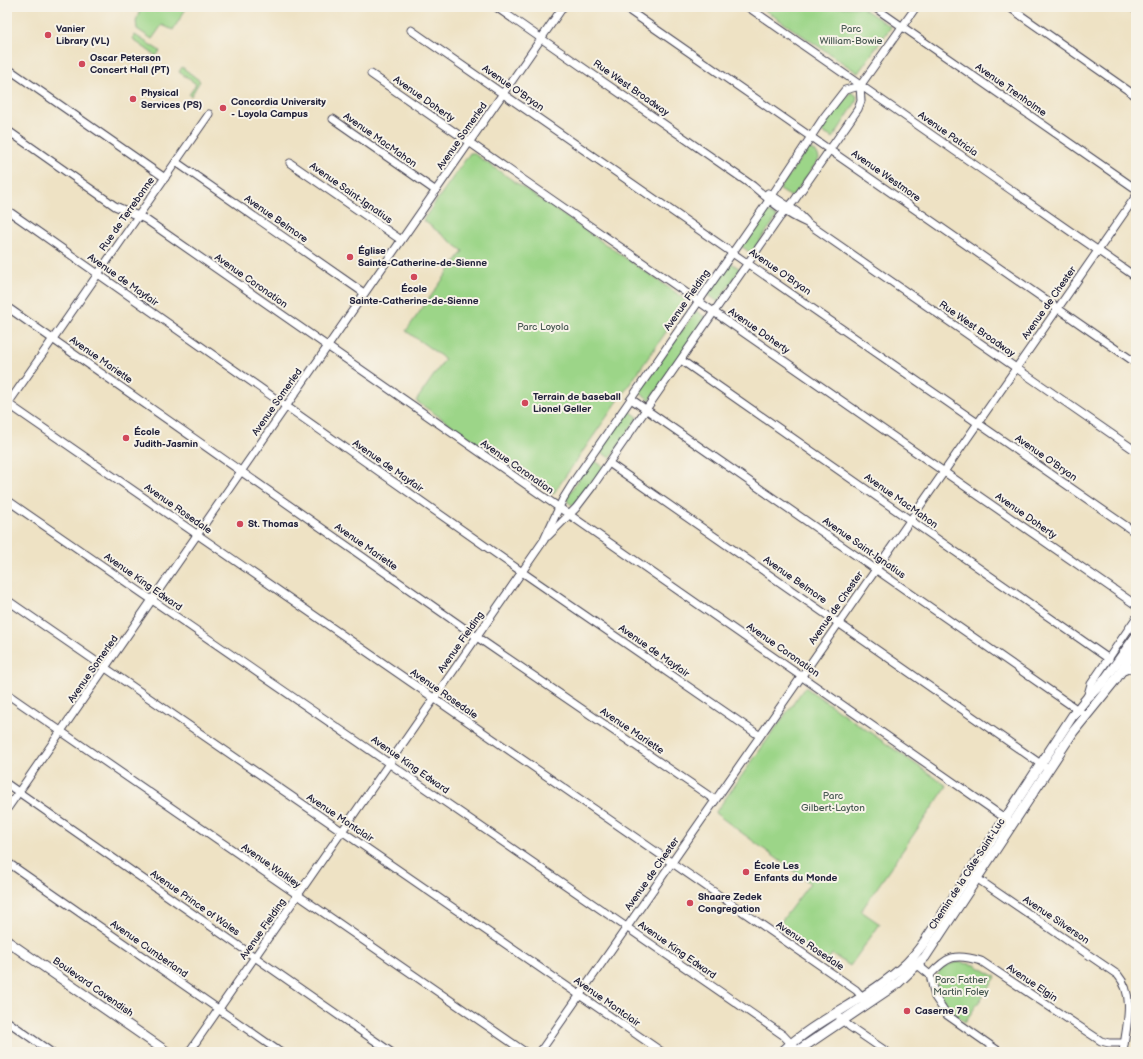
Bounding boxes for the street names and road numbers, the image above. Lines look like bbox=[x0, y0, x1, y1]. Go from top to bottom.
street label: Rue West Broadway bbox=[591, 57, 672, 119]
street label: Avenue Trenholme bbox=[973, 61, 1049, 119]
street label: Avenue O'Bryan bbox=[480, 62, 546, 114]
street label: Avenue Doherty bbox=[391, 73, 457, 125]
street label: Avenue Somerled bbox=[434, 100, 490, 172]
street label: Avenue Patricia bbox=[916, 109, 980, 159]
street label: Avenue MacMahon bbox=[341, 110, 419, 170]
street label: Avenue Westmore bbox=[849, 148, 923, 204]
street label: Avenue Saint-Ignatius bbox=[307, 160, 395, 226]
street label: Rue de Terrebonne bbox=[97, 175, 157, 253]
street label: Avenue Belmore bbox=[242, 193, 310, 245]
street label: Avenue O'Bryan bbox=[747, 246, 813, 298]
street label: Avenue de Mayfair bbox=[85, 251, 161, 309]
street label: Avenue Coronation bbox=[212, 251, 290, 311]
street label: Avenue de Chester bbox=[1019, 264, 1079, 342]
street label: Avenue Fielding bbox=[661, 267, 713, 333]
street label: Rue West Broadway bbox=[937, 298, 1018, 360]
street label: Avenue Doherty bbox=[726, 305, 792, 357]
street label: Avenue Mariette bbox=[67, 334, 135, 386]
street label: Avenue Somerled bbox=[249, 366, 305, 438]
street label: Avenue O'Bryan bbox=[1013, 432, 1079, 484]
street label: Avenue de Mayfair bbox=[350, 437, 426, 495]
street label: Avenue Coronation bbox=[478, 437, 556, 497]
street label: Avenue MacMahon bbox=[862, 471, 940, 531]
street label: Avenue Rosedale bbox=[142, 481, 214, 537]
street label: Avenue Doherty bbox=[993, 490, 1059, 542]
street label: Avenue Saint-Ignatius bbox=[820, 515, 908, 581]
street label: Avenue Mariette bbox=[332, 521, 400, 573]
street label: Avenue King Edward bbox=[102, 551, 185, 614]
street label: Avenue Belmore bbox=[761, 554, 829, 606]
street label: Avenue de Chester bbox=[806, 569, 866, 647]
street label: Avenue Fielding bbox=[435, 609, 487, 675]
street label: Avenue Coronation bbox=[744, 620, 822, 680]
street label: Avenue de Mayfair bbox=[616, 622, 692, 680]
street label: Avenue Somerled bbox=[65, 633, 121, 705]
street label: Avenue Rosedale bbox=[408, 666, 480, 722]
street label: Avenue Mariette bbox=[598, 705, 666, 757]
street label: Avenue King Edward bbox=[369, 734, 452, 797]
street label: Avenue Montclair bbox=[304, 791, 376, 845]
street label: Chemin de la Côte-Saint-Luc bbox=[926, 816, 1008, 932]
street label: Avenue de Chester bbox=[622, 835, 682, 913]
street label: Avenue Walkley bbox=[239, 841, 303, 891]
street label: Avenue Prince of Wales bbox=[148, 868, 242, 938]
street label: Avenue Silverson bbox=[1021, 893, 1092, 947]
street label: Avenue Fielding bbox=[237, 896, 289, 962]
street label: Avenue Cumberland bbox=[108, 918, 190, 980]
street label: Avenue King Edward bbox=[636, 919, 719, 982]
street label: Avenue Rosedale bbox=[774, 919, 846, 973]
street label: Boulevard Cavendish bbox=[50, 955, 136, 1020]
street label: Avenue Elgin bbox=[1004, 962, 1060, 1005]
street label: Avenue Montclair bbox=[572, 975, 643, 1030]

